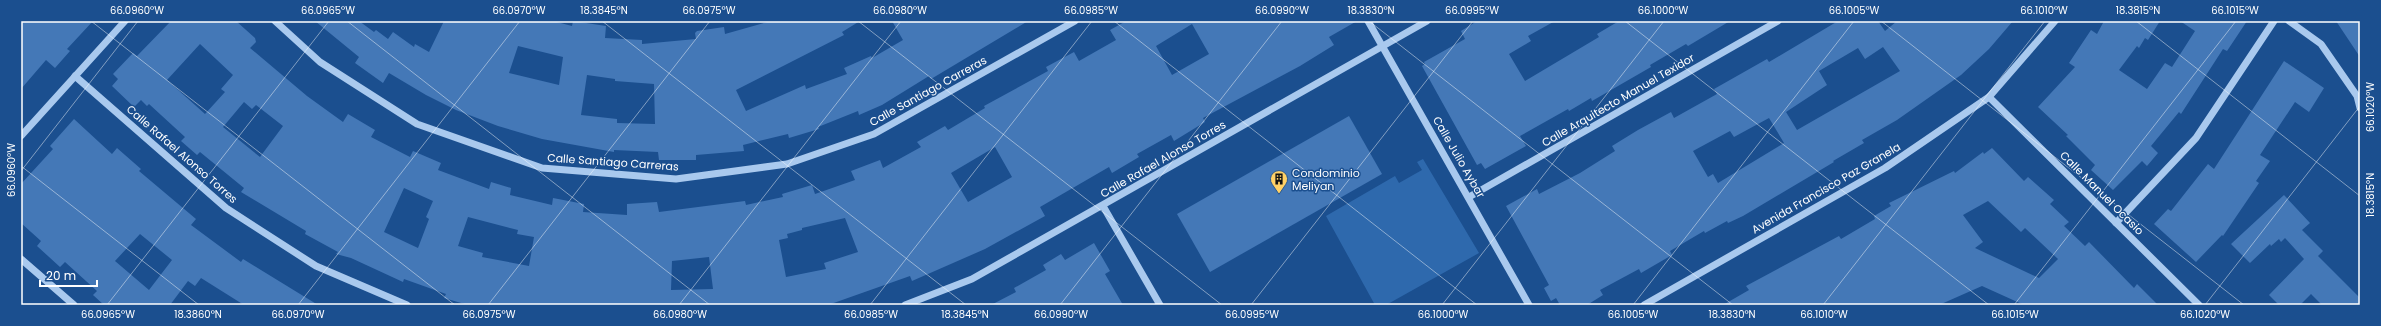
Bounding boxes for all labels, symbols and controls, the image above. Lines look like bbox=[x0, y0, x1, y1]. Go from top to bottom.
text: 66.0960°W bbox=[110, 3, 164, 18]
text: 66.0965°W bbox=[301, 3, 355, 18]
text: 66.0970°W bbox=[493, 3, 546, 18]
text: 18.3845°N bbox=[580, 3, 628, 18]
text: 66.0975°W bbox=[683, 3, 736, 18]
text: 66.0980°W bbox=[873, 3, 927, 18]
text: 66.0985°W bbox=[1064, 3, 1118, 18]
text: 66.0990°W bbox=[1255, 3, 1309, 18]
text: 18.3830°N bbox=[1347, 3, 1395, 18]
text: 66.0995°W bbox=[1445, 3, 1499, 18]
text: 66.1000°W bbox=[1638, 3, 1689, 18]
text: 66.1005°W bbox=[1829, 3, 1880, 18]
text: 66.1010°W bbox=[2020, 3, 2068, 18]
text: 18.3815°N bbox=[2116, 3, 2160, 18]
text: 66.1015°W bbox=[2211, 3, 2259, 18]
street label: Calle Arquitecto Manuel Texidor bbox=[1539, 50, 1697, 150]
street label: Calle Santiago Carreras bbox=[866, 52, 990, 130]
text: 66.1020°W bbox=[2363, 82, 2378, 132]
street label: Calle Rafael Alonso Torres bbox=[123, 101, 241, 207]
street label: Calle Julio Aybar bbox=[1429, 113, 1489, 201]
street label: Calle Rafael Alonso Torres bbox=[1097, 116, 1229, 202]
street label: Avenida Francisco Paz Granela bbox=[1749, 139, 1903, 237]
text: 66.0960°W bbox=[4, 143, 19, 197]
street label: Calle Manuel Ocasio bbox=[2056, 147, 2148, 239]
street label: Calle Santiago Carreras bbox=[547, 149, 680, 175]
place label: Condominio Meliyan bbox=[1292, 165, 1360, 194]
building icon: Condominio Meliyan bbox=[1269, 169, 1289, 194]
text: 18.3815°N bbox=[2363, 173, 2378, 217]
scale bar bbox=[40, 262, 97, 288]
text: 20 m bbox=[46, 267, 76, 284]
text: 66.0965°W bbox=[81, 307, 135, 322]
text: 18.3860°N bbox=[174, 307, 222, 322]
text: 66.0970°W bbox=[272, 307, 325, 322]
text: 66.0975°W bbox=[463, 307, 516, 322]
text: 66.0980°W bbox=[653, 307, 707, 322]
text: 66.0985°W bbox=[844, 307, 898, 322]
text: 18.3845°N bbox=[941, 307, 989, 322]
text: 66.0990°W bbox=[1034, 307, 1088, 322]
text: 66.0995°W bbox=[1225, 307, 1279, 322]
text: 66.1000°W bbox=[1418, 307, 1469, 322]
text: 66.1005°W bbox=[1608, 307, 1659, 322]
text: 18.3830°N bbox=[1708, 307, 1756, 322]
text: 66.1010°W bbox=[1800, 307, 1848, 322]
text: 66.1015°W bbox=[1991, 307, 2039, 322]
text: 66.1020°W bbox=[2180, 307, 2230, 322]

